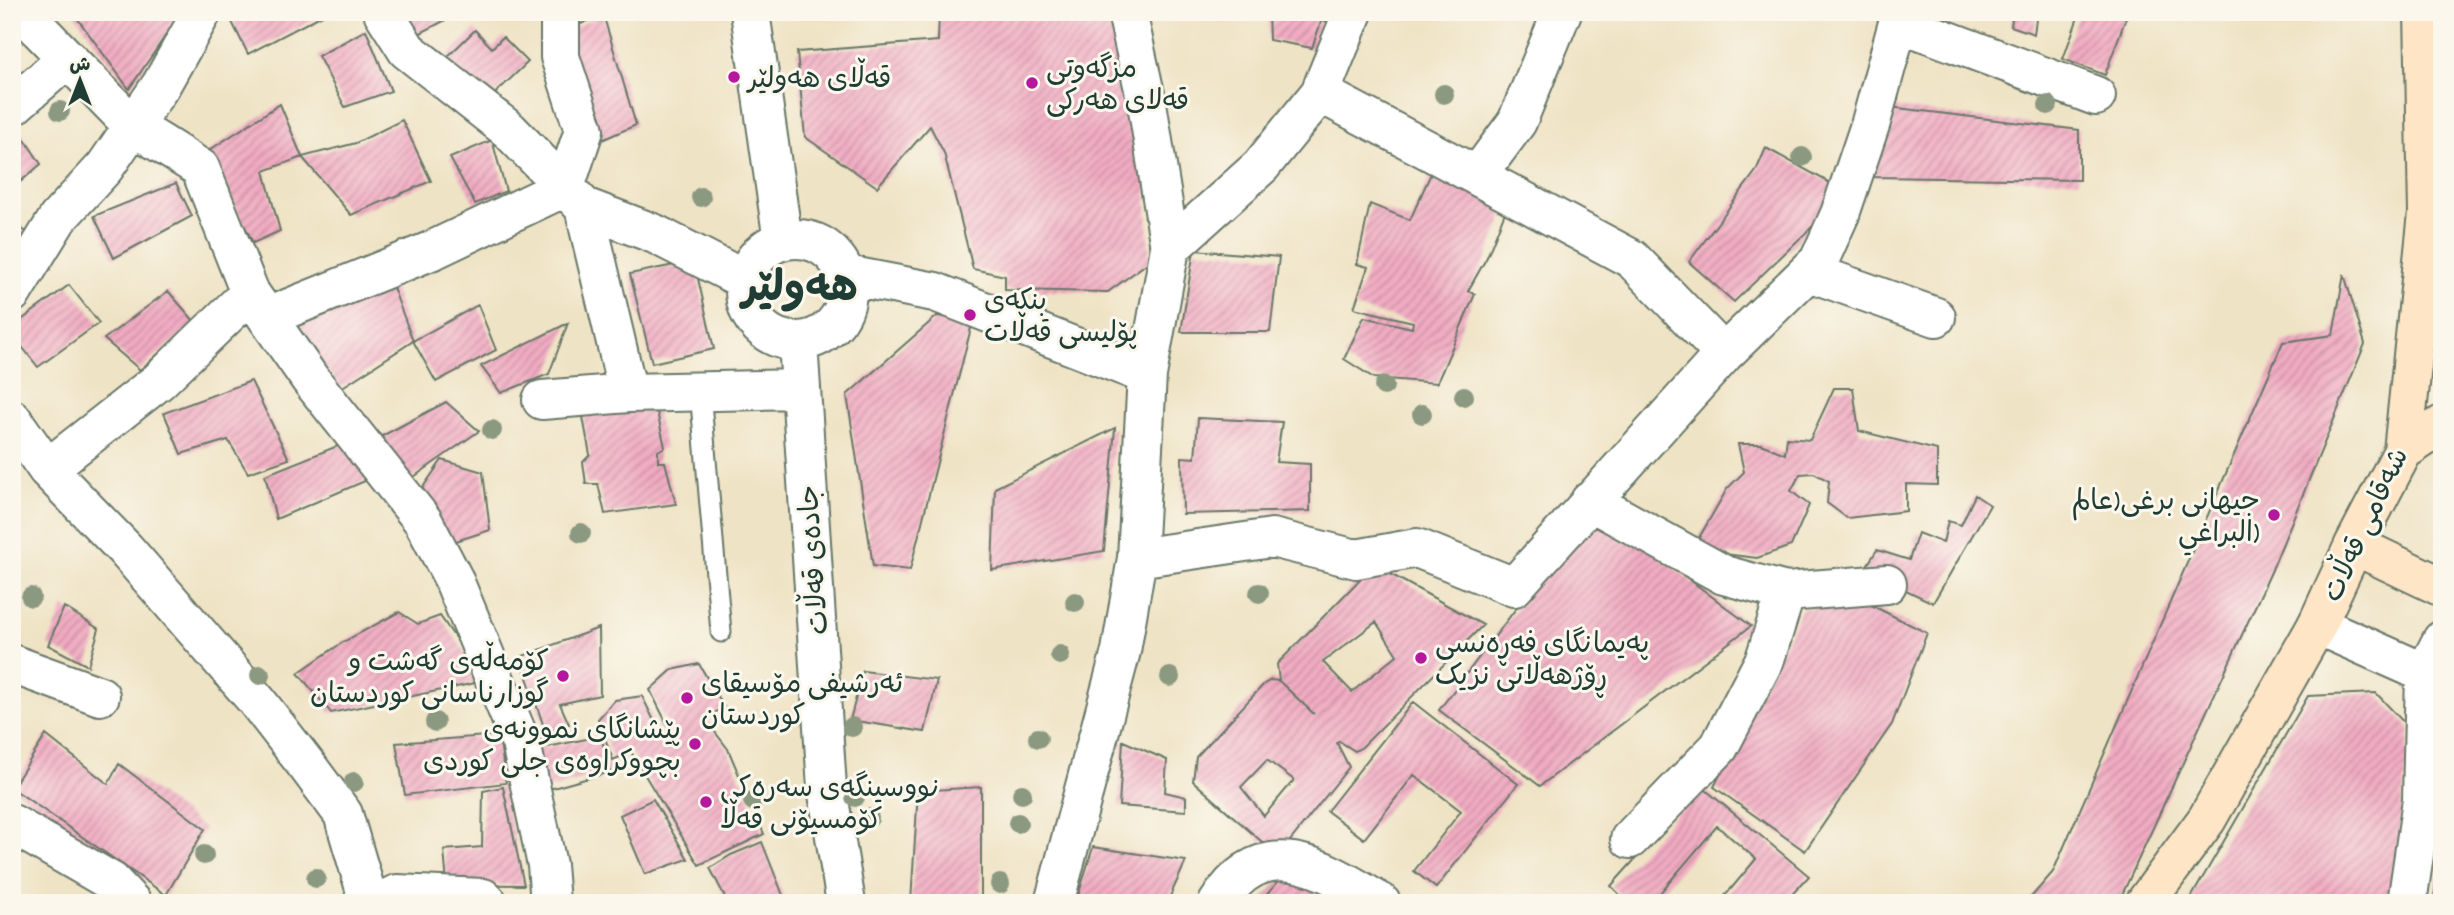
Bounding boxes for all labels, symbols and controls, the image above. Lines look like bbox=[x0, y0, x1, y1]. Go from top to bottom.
north arrow bbox=[46, 46, 116, 116]
place label: مزگەوتی قەلای هەرکی bbox=[1046, 51, 1189, 124]
text: ش bbox=[70, 53, 91, 80]
place label: قەڵای هەولێر bbox=[746, 57, 891, 102]
marker: قەڵای هەولێر bbox=[726, 69, 742, 85]
marker: مزگەوتی قەلای هەرکی bbox=[1024, 75, 1040, 91]
district label: ھەولێر bbox=[738, 262, 858, 322]
place label: بنکەی پۆلیسی قەڵات bbox=[984, 284, 1138, 356]
marker: بنکەی پۆلیسی قەڵات bbox=[962, 307, 978, 323]
street label: شەقامی قەڵات bbox=[2311, 440, 2422, 610]
street label: جادەی قەڵات bbox=[787, 483, 842, 636]
place label: جیهانی برغی(عالم البراغي) bbox=[2071, 484, 2260, 556]
marker: جیهانی برغی(عالم البراغي) bbox=[2266, 507, 2282, 523]
place label: پەیمانگای فەڕەنسی ڕۆژهەڵاتی نزیک bbox=[1435, 626, 1649, 699]
place label: کۆمەڵەی گەشت و گوزارناسانی کوردستان bbox=[310, 641, 549, 717]
marker: پەیمانگای فەڕەنسی ڕۆژهەڵاتی نزیک bbox=[1413, 650, 1429, 666]
place label: ئەرشیفی مۆسیقای کوردستان bbox=[701, 667, 903, 739]
marker: کۆمەڵەی گەشت و گوزارناسانی کوردستان bbox=[555, 668, 571, 684]
marker: ئەرشیفی مۆسیقای کوردستان bbox=[679, 690, 695, 706]
place label: پێشانگای نموونەی بچووکراوەی جلی کوردی bbox=[423, 712, 681, 785]
marker: پێشانگای نموونەی بچووکراوەی جلی کوردی bbox=[687, 736, 703, 752]
place label: نووسینگەی سەرەکی کۆمسیۆنی قەڵا bbox=[720, 770, 941, 843]
marker: نووسینگەی سەرەکی کۆمسیۆنی قەڵا bbox=[698, 794, 714, 810]

